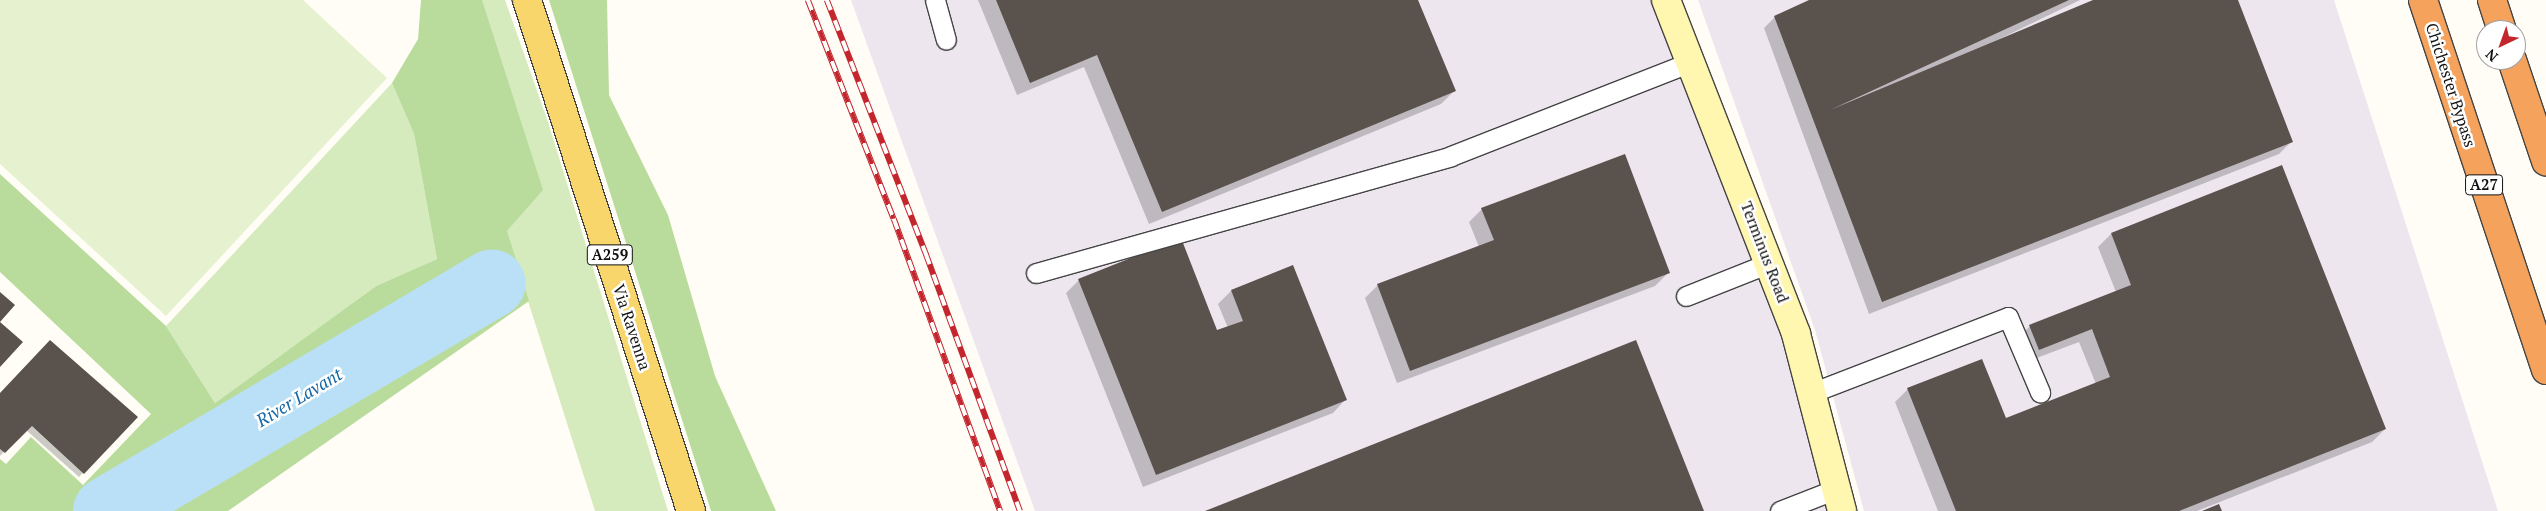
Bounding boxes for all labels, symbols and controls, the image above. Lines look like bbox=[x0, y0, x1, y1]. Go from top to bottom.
north arrow bbox=[2476, 20, 2526, 70]
street label: Chichester Bypass bbox=[2422, 21, 2480, 149]
text: N bbox=[2481, 45, 2502, 66]
road number: A27 bbox=[2464, 172, 2504, 198]
street label: Terminus Road bbox=[1737, 199, 1793, 305]
road number: A259 bbox=[586, 242, 634, 268]
street label: Via Ravenna bbox=[609, 282, 655, 372]
water label: River Lavant bbox=[252, 363, 346, 431]

